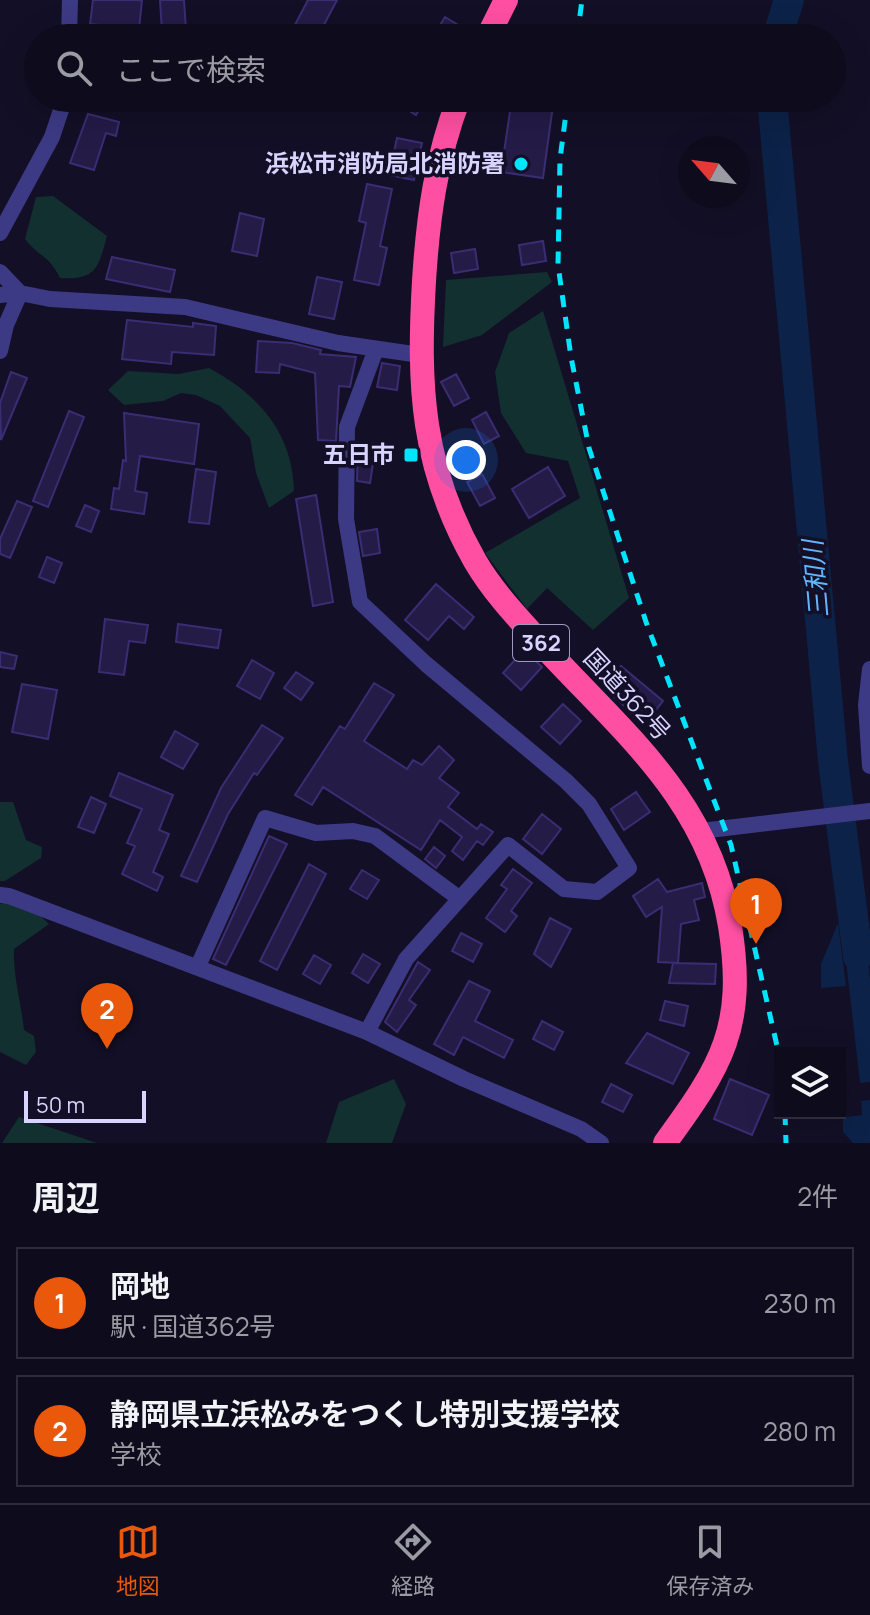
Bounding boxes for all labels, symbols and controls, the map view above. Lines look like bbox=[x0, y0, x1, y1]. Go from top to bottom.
search box bbox=[24, 24, 846, 112]
icon: search bbox=[52, 46, 96, 90]
text: ここで検索 bbox=[116, 49, 266, 90]
north arrow bbox=[678, 136, 750, 208]
place label: 浜松市消防局北消防署 bbox=[265, 146, 505, 179]
marker: 浜松市消防局北消防署 bbox=[512, 155, 530, 173]
place label: 五日市 bbox=[323, 437, 395, 470]
your location bbox=[446, 440, 486, 480]
marker: 五日市 bbox=[402, 446, 420, 464]
water label: 三和川 bbox=[793, 536, 836, 620]
road number: 362 bbox=[513, 625, 569, 661]
street label: 国道362号 bbox=[577, 641, 679, 747]
pin: 1 bbox=[730, 878, 782, 944]
pin: 2 bbox=[81, 983, 133, 1049]
map controls bbox=[774, 1047, 846, 1119]
button: layers bbox=[774, 1047, 846, 1119]
scale bar bbox=[24, 1087, 146, 1123]
text: 50 m bbox=[36, 1090, 85, 1120]
text: 周辺 bbox=[32, 1174, 100, 1220]
text: 2件 bbox=[797, 1178, 838, 1214]
text: 岡地 bbox=[110, 1265, 170, 1306]
text: 1 bbox=[54, 1285, 66, 1321]
text: 230 m bbox=[764, 1285, 836, 1321]
text: 駅 · 国道362号 bbox=[110, 1308, 276, 1344]
text: 静岡県立浜松みをつくし特別支援学校 bbox=[110, 1393, 620, 1434]
text: 2 bbox=[52, 1413, 68, 1449]
text: 280 m bbox=[763, 1413, 836, 1449]
text: 学校 bbox=[110, 1436, 162, 1472]
tab: 地図 bbox=[116, 1520, 160, 1601]
tab: 経路 bbox=[391, 1520, 435, 1601]
tab: 保存済み bbox=[666, 1520, 754, 1601]

